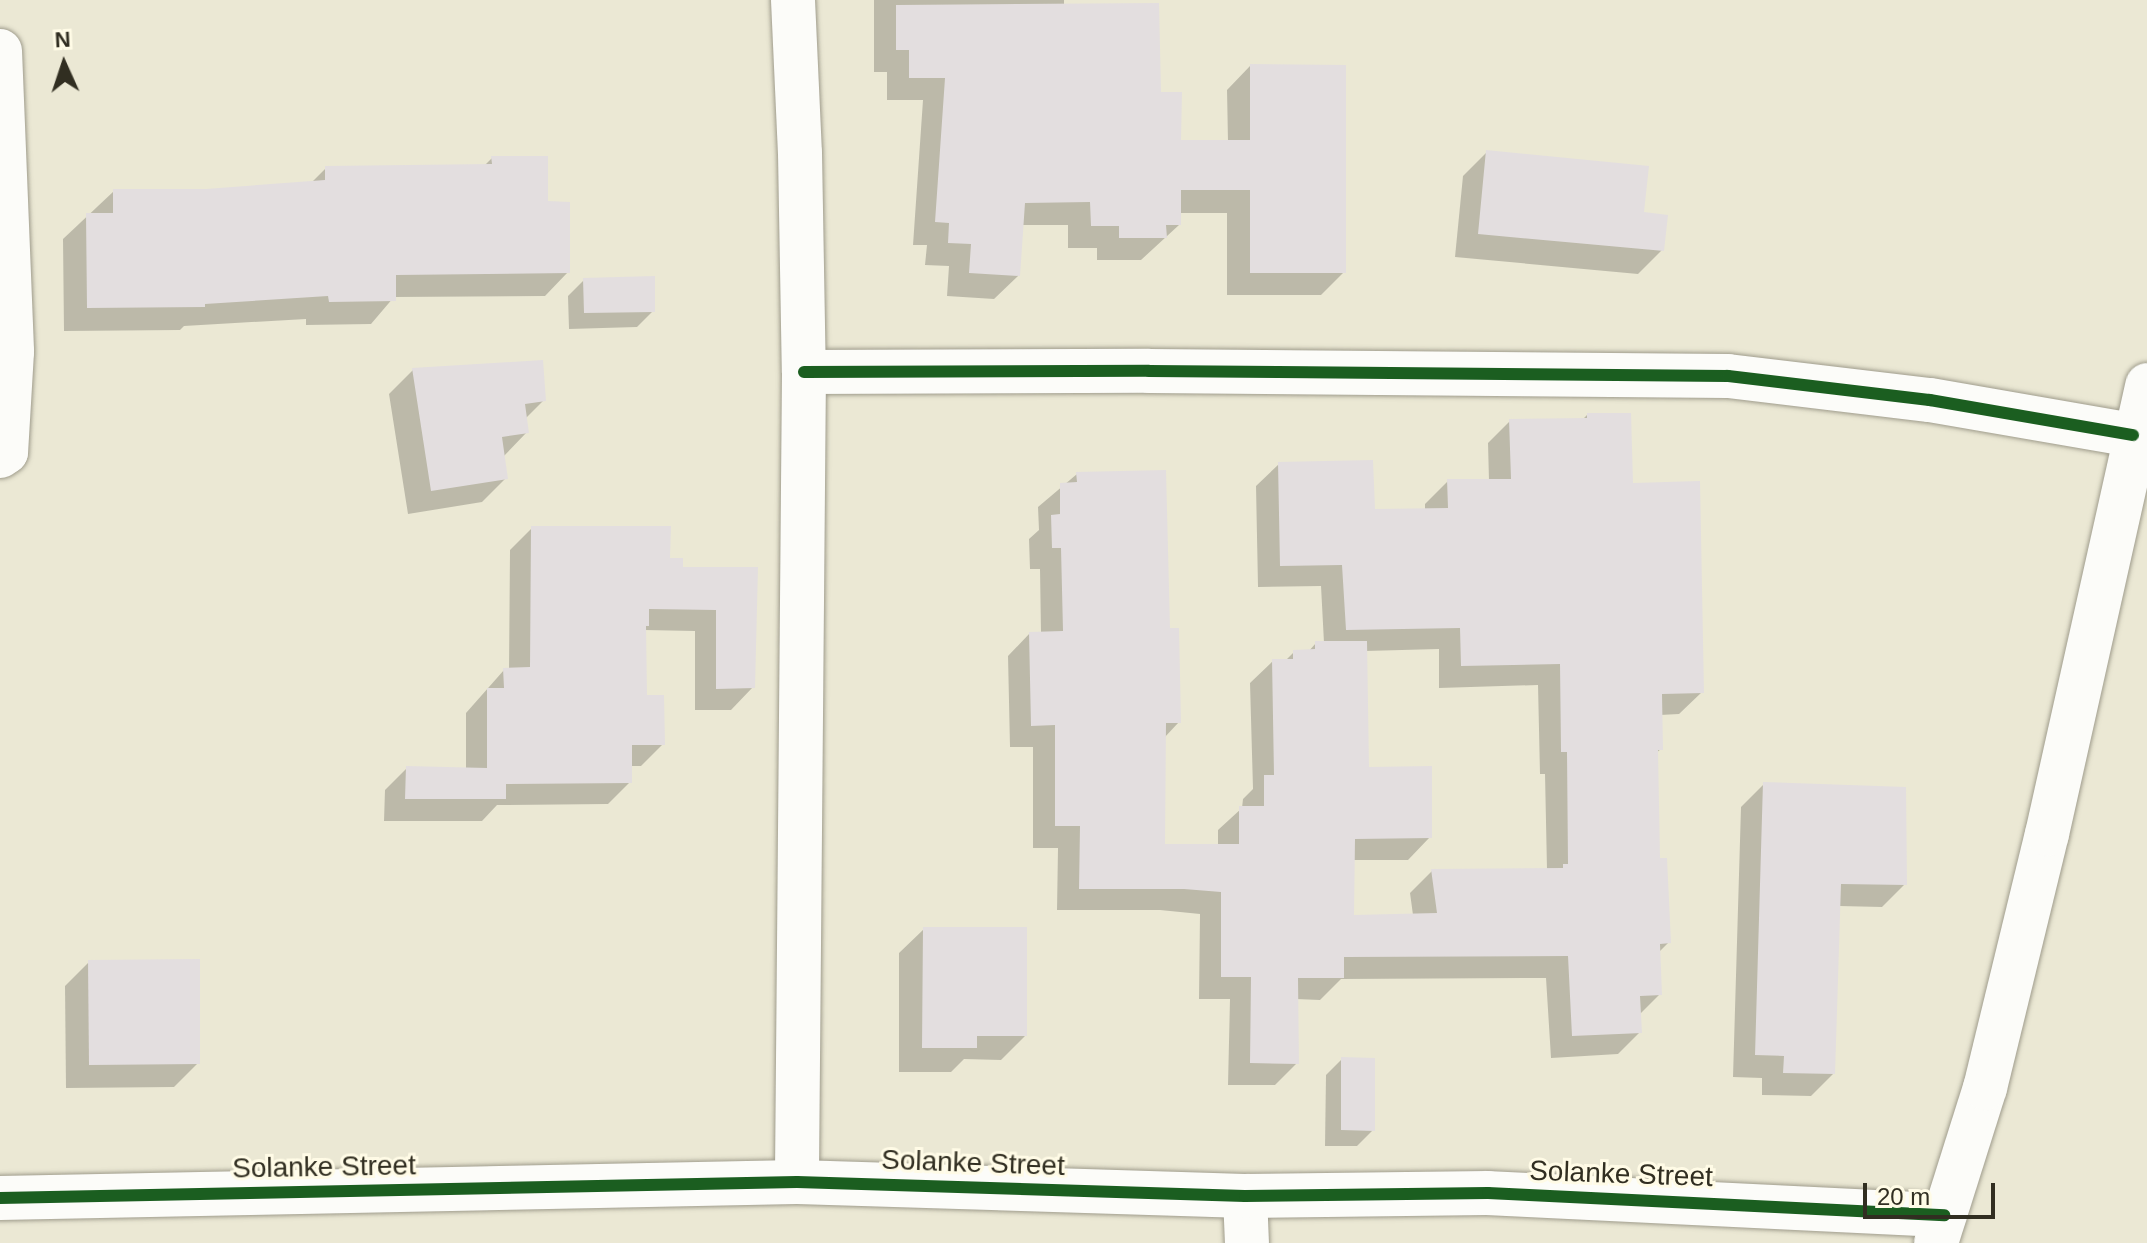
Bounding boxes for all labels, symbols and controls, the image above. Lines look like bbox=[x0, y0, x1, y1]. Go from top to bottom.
north arrow bbox=[24, 24, 104, 104]
text: N bbox=[54, 27, 71, 52]
street label: Solanke Street bbox=[881, 1143, 1065, 1183]
street label: Solanke Street bbox=[232, 1149, 416, 1185]
street label: Solanke Street bbox=[1529, 1154, 1713, 1194]
scale bar bbox=[1867, 1167, 1999, 1217]
text: 20 m bbox=[1877, 1183, 1930, 1210]

